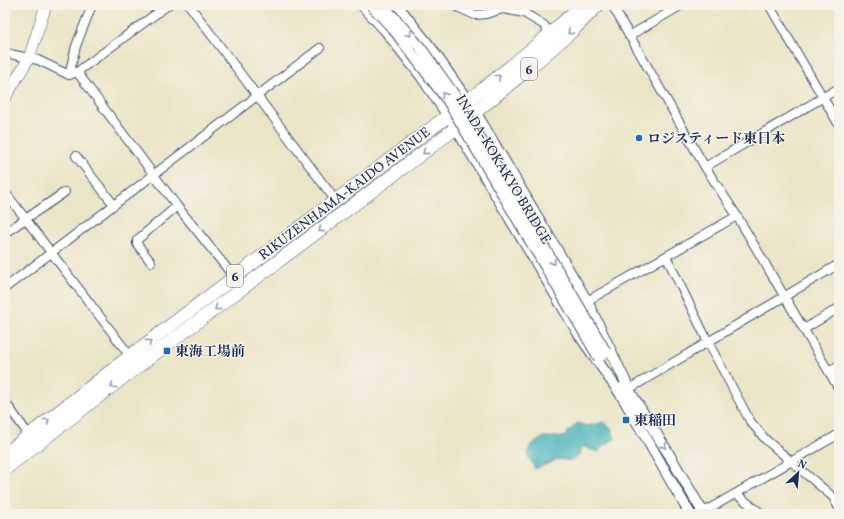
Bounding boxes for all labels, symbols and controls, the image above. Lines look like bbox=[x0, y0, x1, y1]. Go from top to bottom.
one-way arrow bbox=[568, 28, 575, 35]
one-way arrow bbox=[405, 30, 412, 37]
road number: 6 bbox=[521, 58, 537, 80]
one-way arrow bbox=[494, 74, 501, 81]
street label: INADA-KOKAKYO BRIDGE bbox=[451, 92, 555, 248]
one-way arrow bbox=[442, 93, 449, 100]
street label: RIKUZENHAMA-KAIDO AVENUE bbox=[255, 123, 435, 265]
place label: ロジスティード東日本 bbox=[647, 130, 785, 149]
marker: ロジスティード東日本 bbox=[634, 133, 644, 143]
one-way arrow bbox=[422, 147, 429, 154]
one-way arrow bbox=[318, 225, 325, 232]
one-way arrow bbox=[549, 258, 556, 265]
road number: 6 bbox=[227, 265, 243, 287]
one-way arrow bbox=[214, 303, 221, 310]
one-way arrow bbox=[145, 339, 152, 346]
place label: 東海工場前 bbox=[175, 343, 245, 362]
marker: 東海工場前 bbox=[162, 346, 172, 356]
one-way arrow bbox=[110, 381, 117, 388]
place label: 東稲田 bbox=[634, 412, 676, 431]
marker: 東稲田 bbox=[621, 415, 631, 425]
one-way arrow bbox=[42, 419, 49, 426]
one-way arrow bbox=[660, 442, 667, 449]
north arrow bbox=[778, 453, 818, 493]
text: N bbox=[795, 457, 809, 474]

